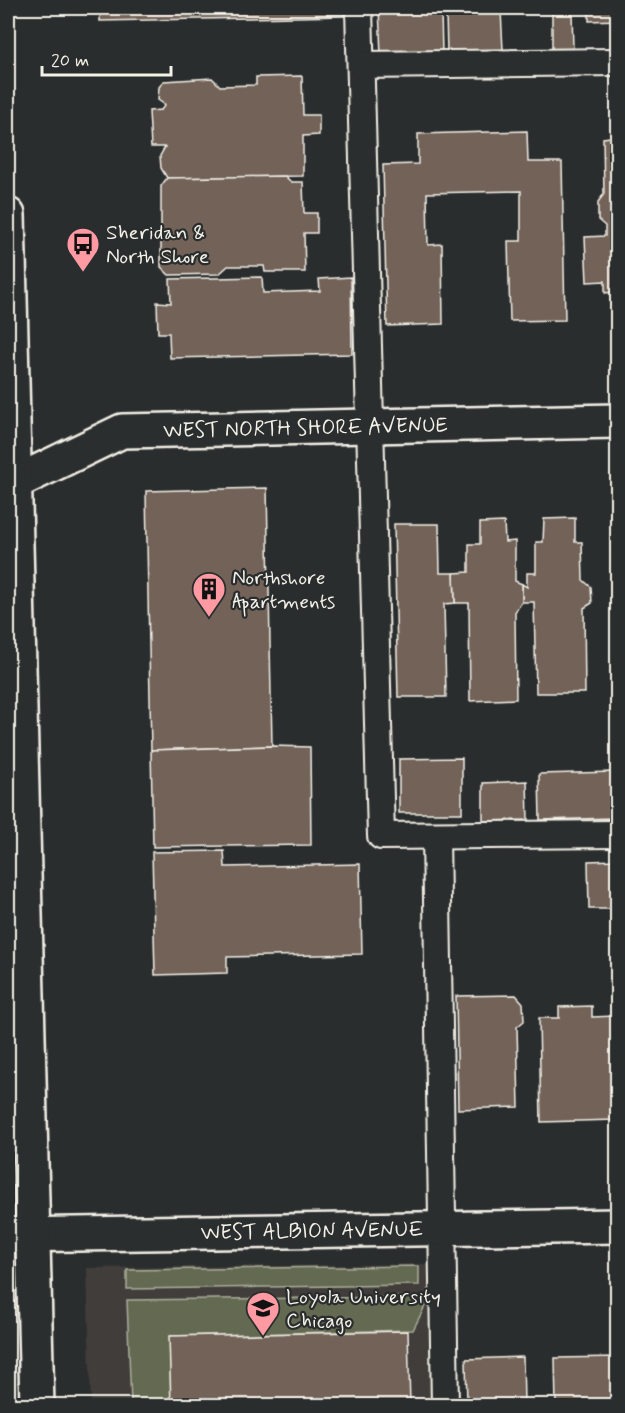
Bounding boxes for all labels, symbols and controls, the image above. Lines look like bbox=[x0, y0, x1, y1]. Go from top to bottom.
scale bar bbox=[42, 39, 171, 77]
text: 20 m bbox=[51, 49, 89, 73]
place label: Sheridan & North Shore bbox=[106, 219, 209, 271]
bus stop icon: Sheridan & North Shore bbox=[65, 226, 101, 273]
street label: WEST NORTH SHORE AVENUE bbox=[163, 411, 448, 445]
place label: Northshore Apartments bbox=[232, 564, 335, 617]
building icon: Northshore Apartments bbox=[191, 571, 227, 618]
street label: WEST ALBION AVENUE bbox=[200, 1216, 424, 1247]
place label: Loyola University Chicago bbox=[286, 1283, 441, 1335]
school or university icon: Loyola University Chicago bbox=[245, 1290, 281, 1337]

